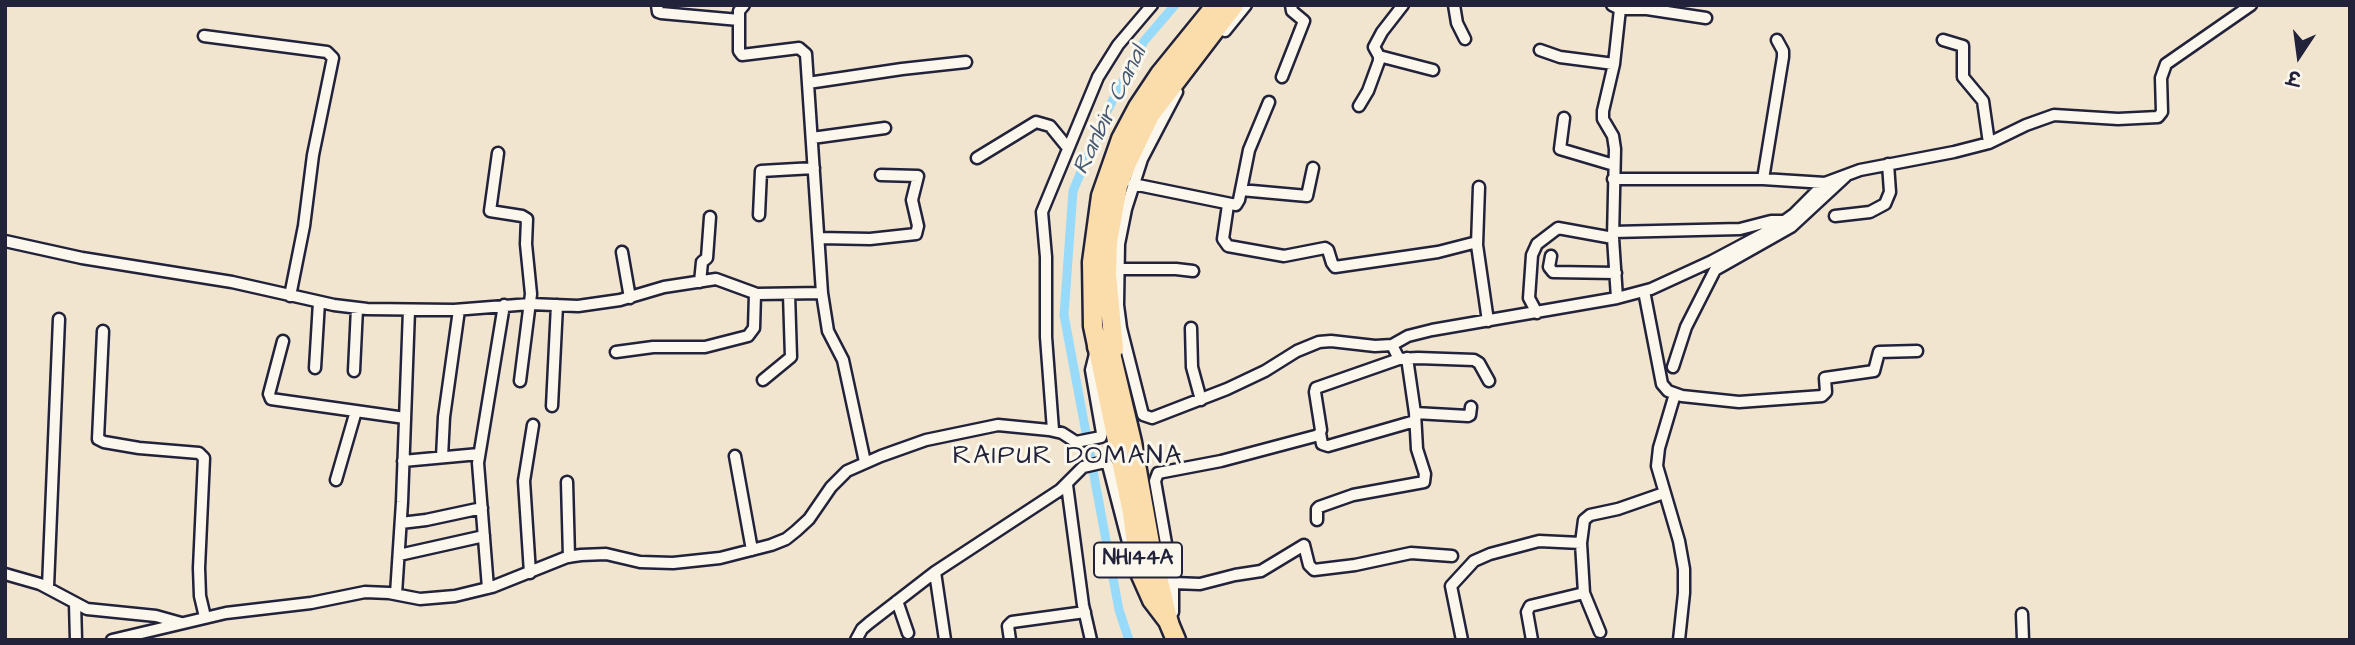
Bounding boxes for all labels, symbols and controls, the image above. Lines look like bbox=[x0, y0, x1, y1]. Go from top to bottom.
north arrow bbox=[2264, 21, 2334, 91]
water label: Ranbir Canal bbox=[1068, 42, 1154, 180]
text: उ bbox=[2285, 62, 2303, 92]
district label: RAIPUR DOMANA bbox=[954, 442, 1182, 474]
road number: NH144A bbox=[1094, 542, 1182, 578]

